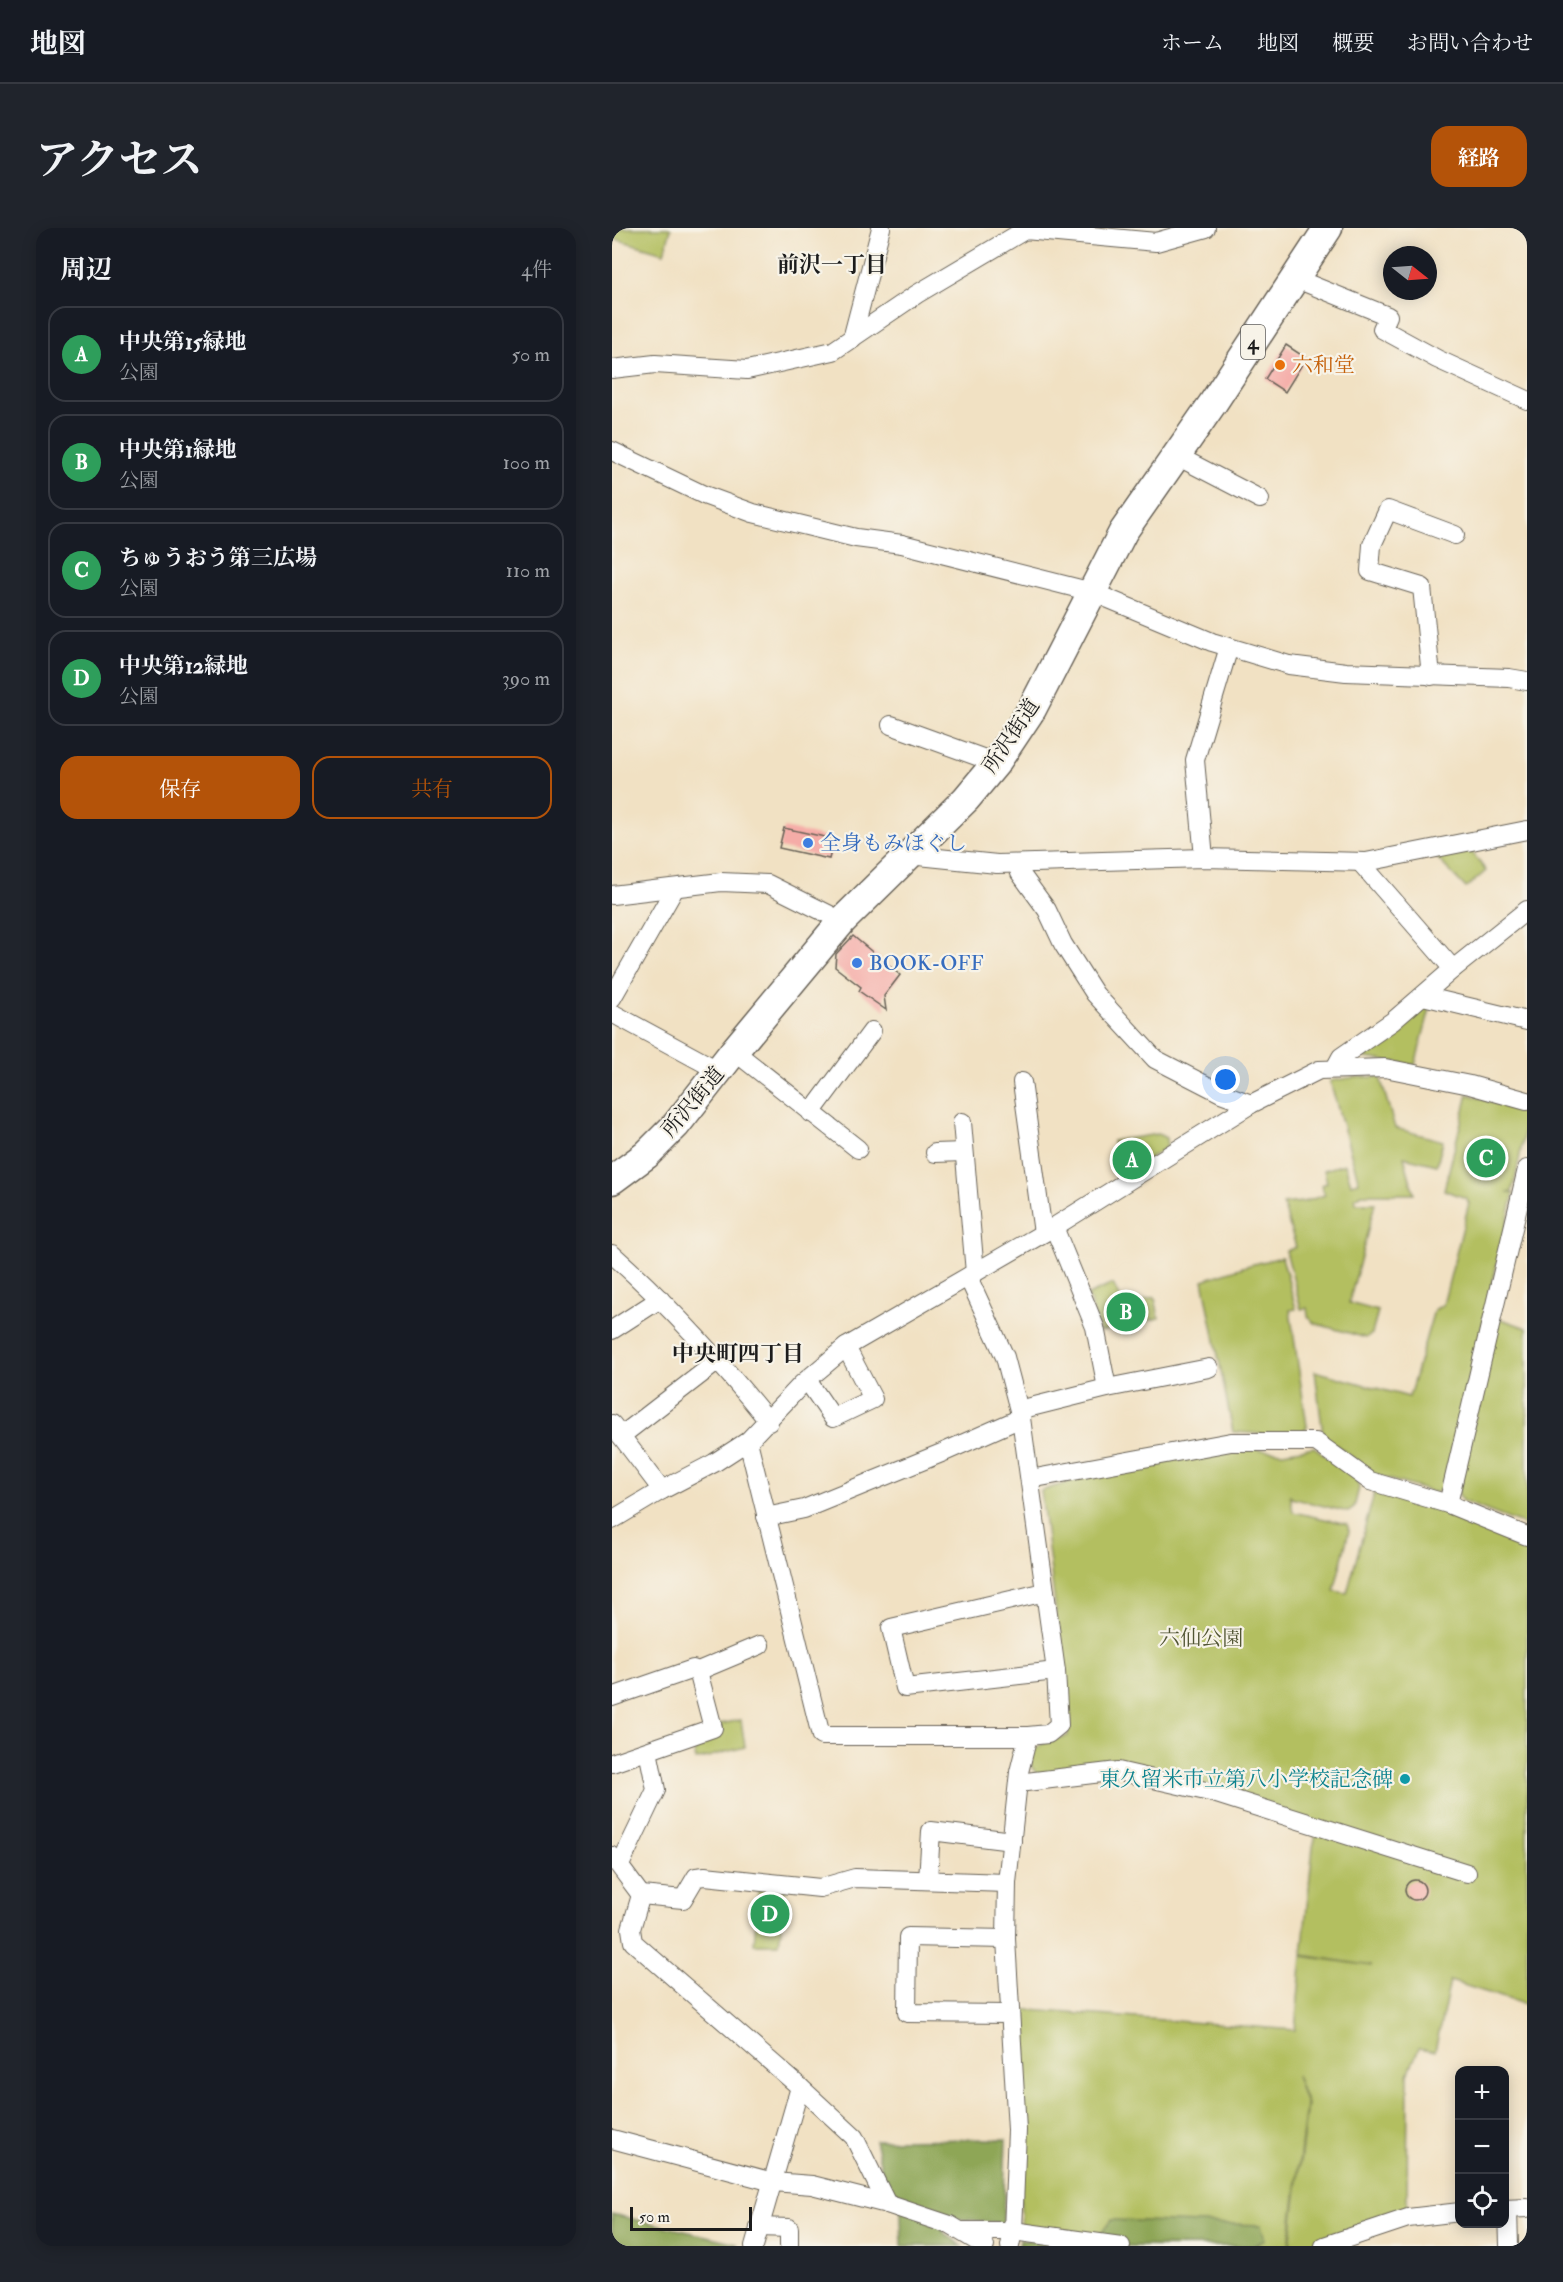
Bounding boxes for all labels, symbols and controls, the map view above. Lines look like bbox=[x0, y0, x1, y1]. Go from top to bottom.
text: 地図 bbox=[30, 27, 86, 62]
text: ホーム bbox=[1161, 30, 1224, 57]
text: 地図 bbox=[1257, 30, 1299, 57]
text: 概要 bbox=[1332, 30, 1374, 57]
text: お問い合わせ bbox=[1407, 30, 1533, 57]
button: 経路 bbox=[1431, 126, 1527, 187]
text: アクセス bbox=[36, 135, 203, 187]
north arrow bbox=[1383, 246, 1437, 300]
district label: 前沢一丁目 bbox=[777, 251, 887, 279]
text: 周辺 bbox=[60, 254, 112, 286]
text: 4件 bbox=[521, 257, 552, 282]
road number: 4 bbox=[1241, 325, 1265, 359]
text: 中央第15緑地 bbox=[119, 328, 246, 356]
text: A bbox=[75, 342, 88, 367]
text: 50 m bbox=[511, 342, 550, 367]
place label: 六和堂 bbox=[1292, 352, 1355, 379]
marker: 六和堂 bbox=[1273, 358, 1287, 372]
text: 公園 bbox=[119, 360, 159, 385]
text: 中央第1緑地 bbox=[119, 436, 237, 464]
text: B bbox=[75, 450, 88, 475]
text: 100 m bbox=[503, 450, 550, 475]
text: 公園 bbox=[119, 468, 159, 493]
text: ちゅうおう第三広場 bbox=[119, 544, 317, 572]
text: C bbox=[74, 558, 89, 583]
text: 110 m bbox=[506, 558, 550, 583]
text: 公園 bbox=[119, 576, 159, 601]
text: 中央第12緑地 bbox=[119, 652, 248, 680]
text: D bbox=[73, 666, 90, 691]
text: 390 m bbox=[502, 666, 550, 691]
text: 公園 bbox=[119, 684, 159, 709]
street label: 所沢街道 bbox=[976, 694, 1046, 778]
button: 保存 bbox=[60, 756, 300, 819]
button: 共有 bbox=[312, 756, 552, 819]
place label: 全身もみほぐし bbox=[820, 830, 967, 857]
marker: 全身もみほぐし bbox=[801, 836, 815, 850]
place label: BOOK-OFF bbox=[869, 950, 984, 977]
marker: BOOK-OFF bbox=[850, 956, 864, 970]
street label: 所沢街道 bbox=[656, 1061, 730, 1143]
your location bbox=[1211, 1065, 1240, 1094]
pin: C bbox=[1466, 1136, 1506, 1180]
pin: A bbox=[1112, 1138, 1152, 1182]
pin: B bbox=[1106, 1290, 1146, 1334]
district label: 中央町四丁目 bbox=[672, 1340, 804, 1368]
park label: 六仙公園 bbox=[1159, 1625, 1243, 1652]
place label: 東久留米市立第八小学校記念碑 bbox=[1099, 1766, 1393, 1793]
marker: 東久留米市立第八小学校記念碑 bbox=[1398, 1772, 1412, 1786]
pin: D bbox=[750, 1892, 790, 1936]
map controls bbox=[1455, 2066, 1509, 2228]
button: + bbox=[1455, 2066, 1509, 2120]
button: − bbox=[1455, 2120, 1509, 2174]
button: locate bbox=[1455, 2174, 1509, 2228]
scale bar bbox=[630, 2204, 752, 2232]
text: 50 m bbox=[639, 2207, 670, 2227]

